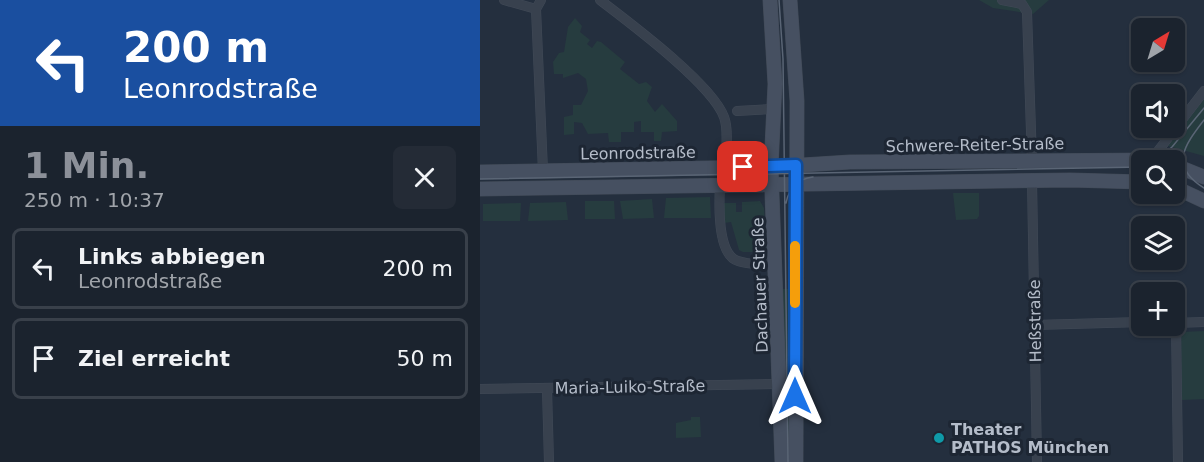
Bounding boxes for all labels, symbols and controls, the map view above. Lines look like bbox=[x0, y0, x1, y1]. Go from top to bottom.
north arrow bbox=[1131, 18, 1185, 72]
map controls bbox=[1131, 18, 1185, 336]
text: 200 m bbox=[123, 23, 269, 72]
icon: left bbox=[24, 24, 102, 102]
text: Leonrodstraße bbox=[123, 73, 318, 104]
button: sound bbox=[1131, 84, 1185, 138]
street label: Schwere-Reiter-Straße bbox=[885, 134, 1065, 156]
pin bbox=[717, 141, 768, 192]
street label: Leonrodstraße bbox=[580, 142, 696, 164]
text: 1 Min. bbox=[24, 145, 149, 186]
button: close bbox=[393, 146, 456, 209]
icon: arrive bbox=[726, 150, 759, 183]
button: search bbox=[1131, 150, 1185, 204]
text: 250 m · 10:37 bbox=[24, 188, 165, 212]
button: layers bbox=[1131, 216, 1185, 270]
street label: Dachauer Straße bbox=[748, 217, 772, 353]
text: Links abbiegen bbox=[78, 244, 266, 269]
icon: left bbox=[27, 252, 60, 285]
text: 200 m bbox=[383, 256, 453, 281]
text: Leonrodstraße bbox=[78, 269, 222, 293]
street label: Heßstraße bbox=[1025, 279, 1045, 363]
button: + bbox=[1131, 282, 1185, 336]
icon: arrive bbox=[27, 342, 60, 375]
text: Ziel erreicht bbox=[78, 346, 230, 371]
text: 50 m bbox=[397, 346, 453, 371]
position arrow bbox=[763, 364, 827, 428]
street label: Maria-Luiko-Straße bbox=[554, 376, 706, 398]
place label: Theater PATHOS München bbox=[951, 420, 1109, 457]
marker: Theater PATHOS München bbox=[932, 431, 946, 445]

